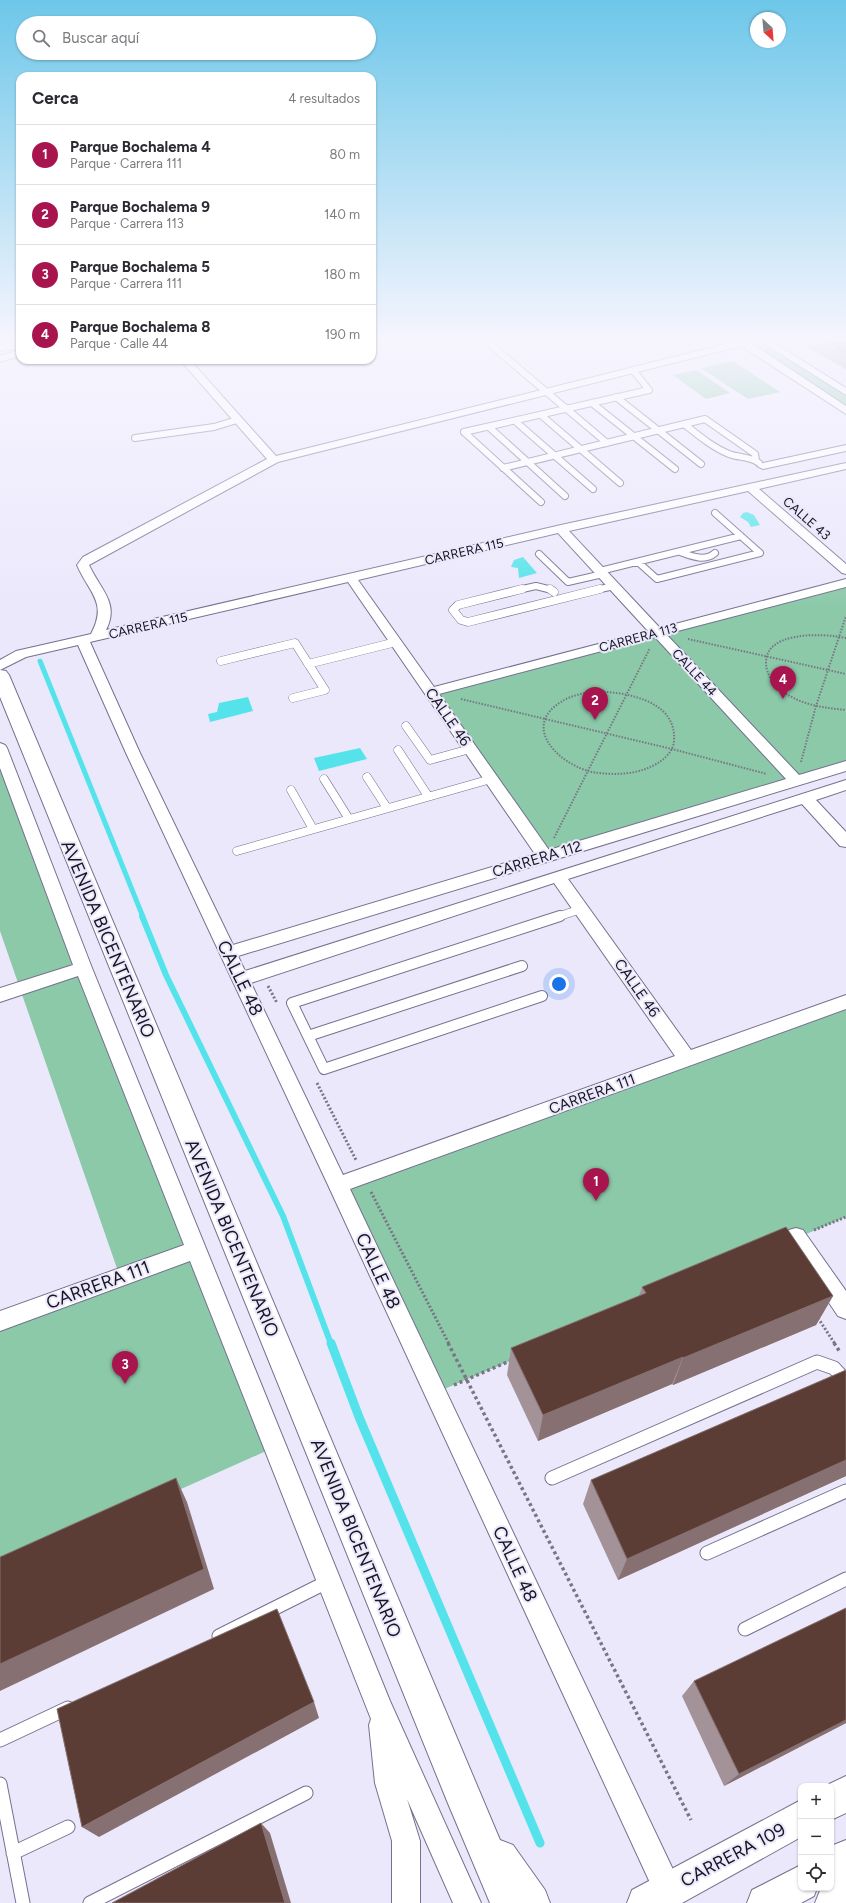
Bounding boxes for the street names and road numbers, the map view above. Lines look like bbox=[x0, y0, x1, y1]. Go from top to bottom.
street label: CALLE 43 bbox=[780, 494, 833, 543]
street label: CARRERA 115 bbox=[423, 535, 505, 568]
street label: CARRERA 115 bbox=[107, 609, 189, 642]
street label: CARRERA 113 bbox=[597, 620, 679, 655]
street label: CALLE 44 bbox=[669, 646, 720, 699]
street label: CALLE 46 bbox=[421, 684, 475, 750]
street label: AVENIDA BICENTENARIO bbox=[56, 837, 160, 1041]
street label: CARRERA 112 bbox=[490, 837, 584, 881]
street label: CALLE 48 bbox=[212, 937, 268, 1019]
street label: CALLE 46 bbox=[610, 955, 664, 1021]
street label: CARRERA 111 bbox=[546, 1070, 638, 1118]
street label: AVENIDA BICENTENARIO bbox=[180, 1136, 284, 1340]
street label: CALLE 48 bbox=[351, 1230, 405, 1312]
street label: CARRERA 111 bbox=[43, 1256, 153, 1314]
street label: AVENIDA BICENTENARIO bbox=[306, 1435, 406, 1641]
street label: CALLE 48 bbox=[488, 1523, 542, 1605]
street label: CARRERA 109 bbox=[677, 1818, 789, 1892]

